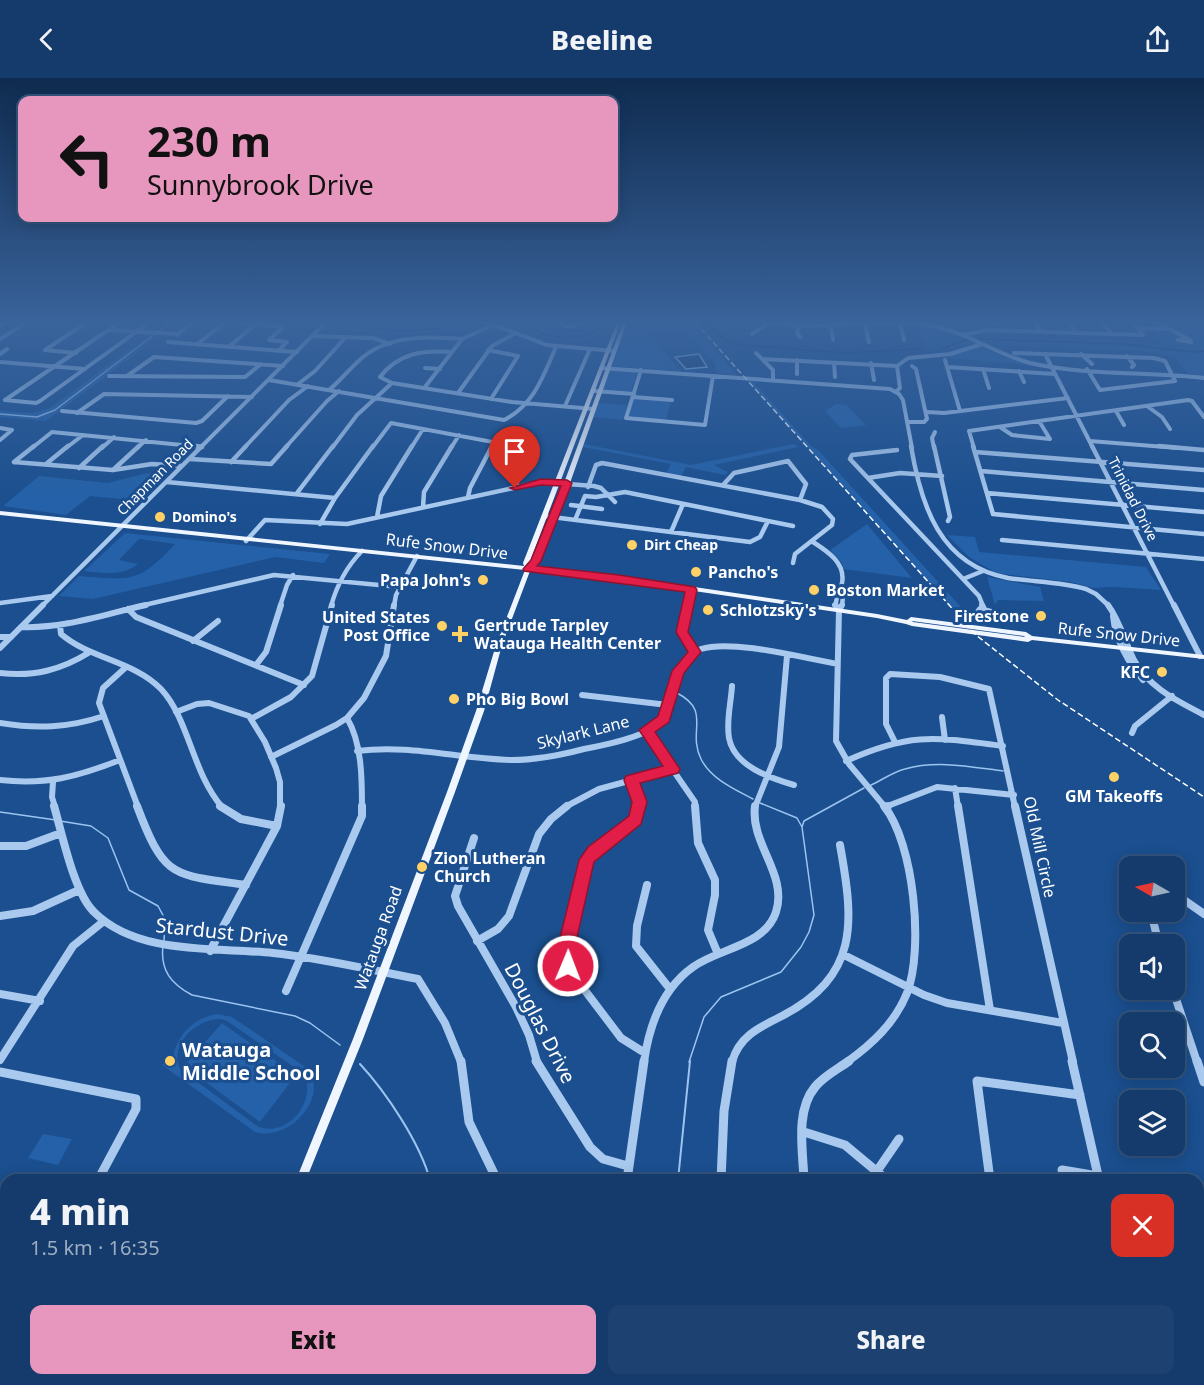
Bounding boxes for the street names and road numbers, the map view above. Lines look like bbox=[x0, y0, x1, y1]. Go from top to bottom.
street label: Chapman Road bbox=[112, 434, 197, 519]
street label: Trinidad Drive bbox=[1104, 453, 1163, 544]
street label: Rufe Snow Drive bbox=[385, 528, 509, 564]
street label: Rufe Snow Drive bbox=[1057, 617, 1181, 651]
street label: Skylark Lane bbox=[535, 710, 631, 754]
street label: Old Mill Circle bbox=[1019, 794, 1061, 900]
street label: Watauga Road bbox=[349, 883, 407, 993]
street label: Stardust Drive bbox=[154, 911, 290, 952]
street label: Douglas Drive bbox=[498, 958, 582, 1088]

